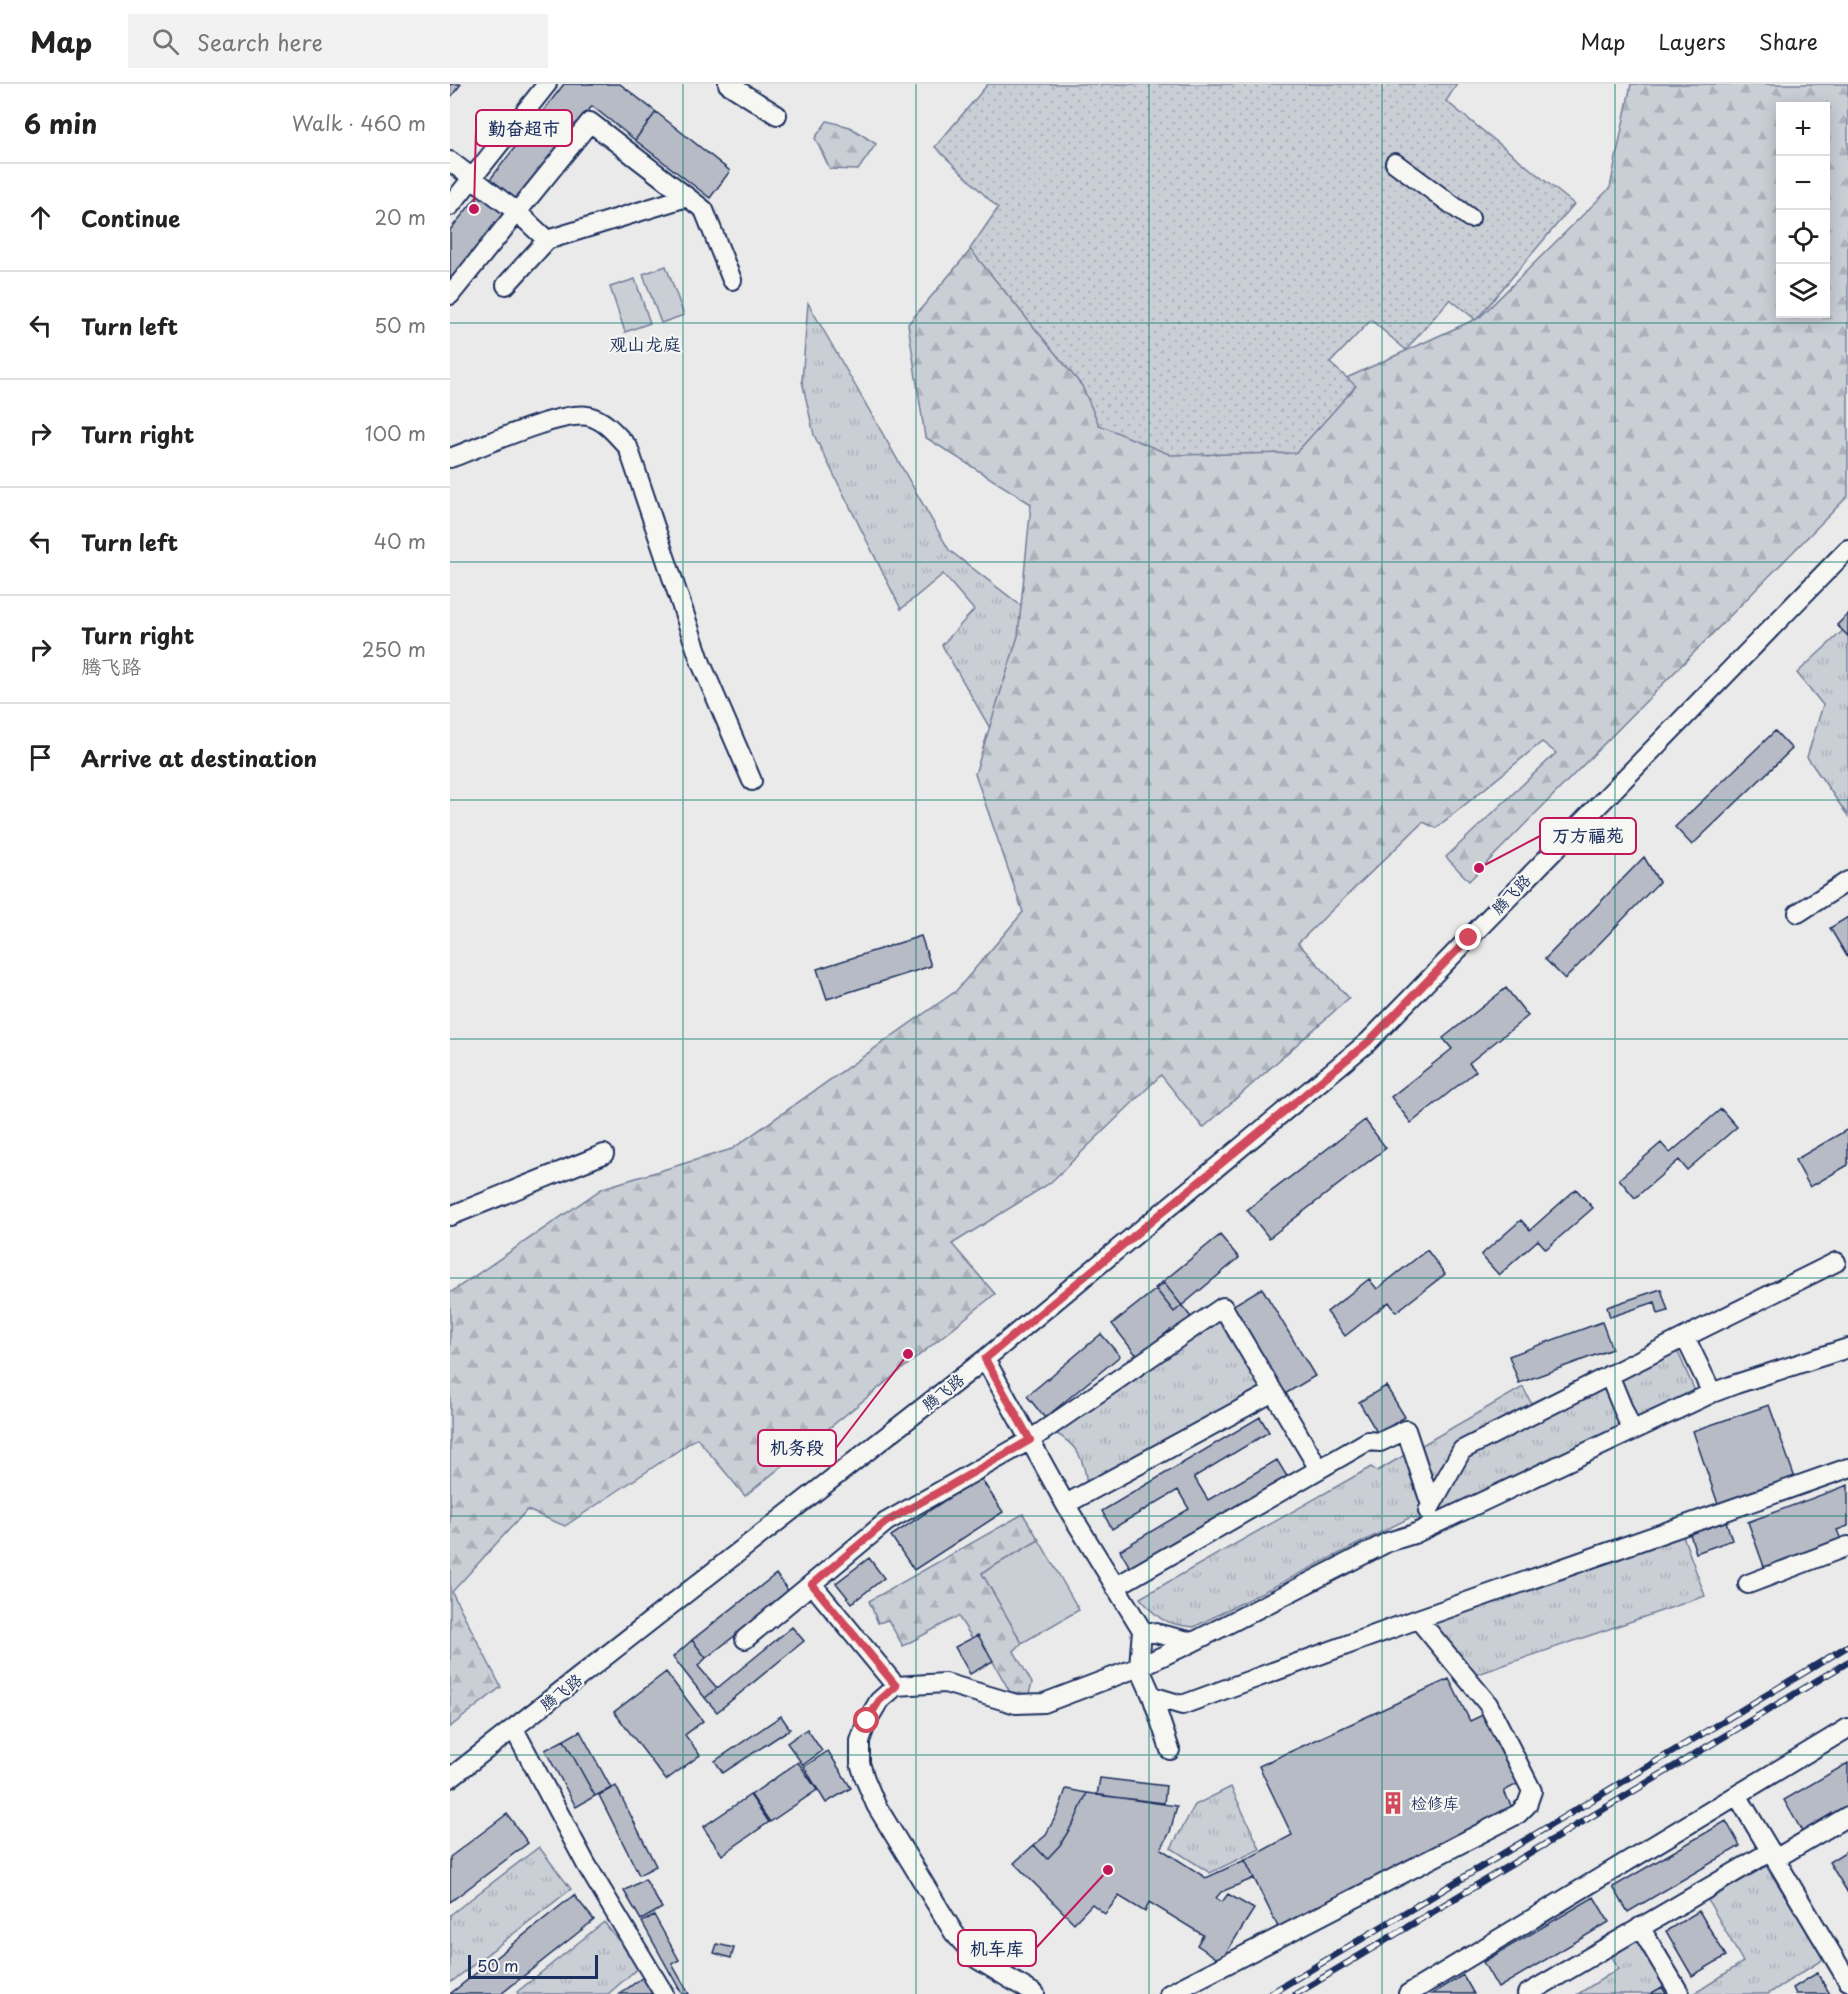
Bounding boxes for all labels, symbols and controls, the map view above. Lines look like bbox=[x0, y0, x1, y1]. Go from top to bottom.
search box bbox=[128, 14, 548, 68]
text: Map bbox=[30, 20, 92, 63]
icon: search bbox=[149, 25, 182, 58]
text: Search here bbox=[197, 25, 323, 58]
text: Map bbox=[1581, 25, 1625, 57]
text: Layers bbox=[1658, 25, 1726, 57]
text: Share bbox=[1759, 25, 1818, 57]
map controls bbox=[1776, 102, 1830, 318]
button: + bbox=[1776, 102, 1830, 156]
text: 6 min bbox=[24, 104, 97, 143]
text: Walk · 460 m bbox=[292, 108, 426, 138]
callout: 勤奋超市 bbox=[476, 110, 572, 146]
text: 勤奋超市 bbox=[488, 114, 560, 141]
button: − bbox=[1776, 156, 1830, 210]
icon: ahead bbox=[24, 201, 57, 234]
text: Continue bbox=[81, 201, 180, 234]
text: 20 m bbox=[374, 202, 426, 232]
button: locate bbox=[1776, 210, 1830, 264]
button: layers bbox=[1776, 264, 1830, 318]
icon: left bbox=[24, 309, 57, 342]
text: Turn left bbox=[81, 309, 178, 342]
text: 50 m bbox=[374, 310, 426, 340]
district label: 观山龙庭 bbox=[609, 330, 681, 357]
icon: right bbox=[24, 417, 57, 450]
text: Turn right bbox=[81, 417, 194, 450]
text: 100 m bbox=[365, 418, 426, 448]
icon: left bbox=[24, 525, 57, 558]
text: Turn left bbox=[81, 525, 178, 558]
text: 40 m bbox=[374, 526, 426, 556]
text: Turn right bbox=[81, 618, 194, 651]
icon: right bbox=[24, 633, 57, 666]
text: 250 m bbox=[362, 634, 426, 664]
text: 腾飞路 bbox=[81, 651, 141, 681]
icon: arrive bbox=[24, 741, 57, 774]
text: Arrive at destination bbox=[81, 741, 317, 774]
callout: 万方福苑 bbox=[1540, 818, 1636, 854]
text: 万方福苑 bbox=[1552, 821, 1624, 848]
street label: 腾飞路 bbox=[1485, 868, 1536, 919]
route end bbox=[1455, 924, 1481, 950]
street label: 腾飞路 bbox=[916, 1367, 969, 1415]
callout: 机务段 bbox=[758, 1430, 836, 1466]
text: 机务段 bbox=[770, 1433, 824, 1460]
street label: 腾飞路 bbox=[534, 1667, 587, 1715]
route start bbox=[853, 1707, 879, 1733]
building icon: 检修库 bbox=[1380, 1790, 1406, 1816]
place label: 检修库 bbox=[1411, 1790, 1459, 1814]
callout: 机车库 bbox=[958, 1930, 1036, 1966]
text: 机车库 bbox=[970, 1934, 1024, 1961]
scale bar bbox=[468, 1952, 598, 1980]
text: 50 m bbox=[477, 1953, 518, 1977]

